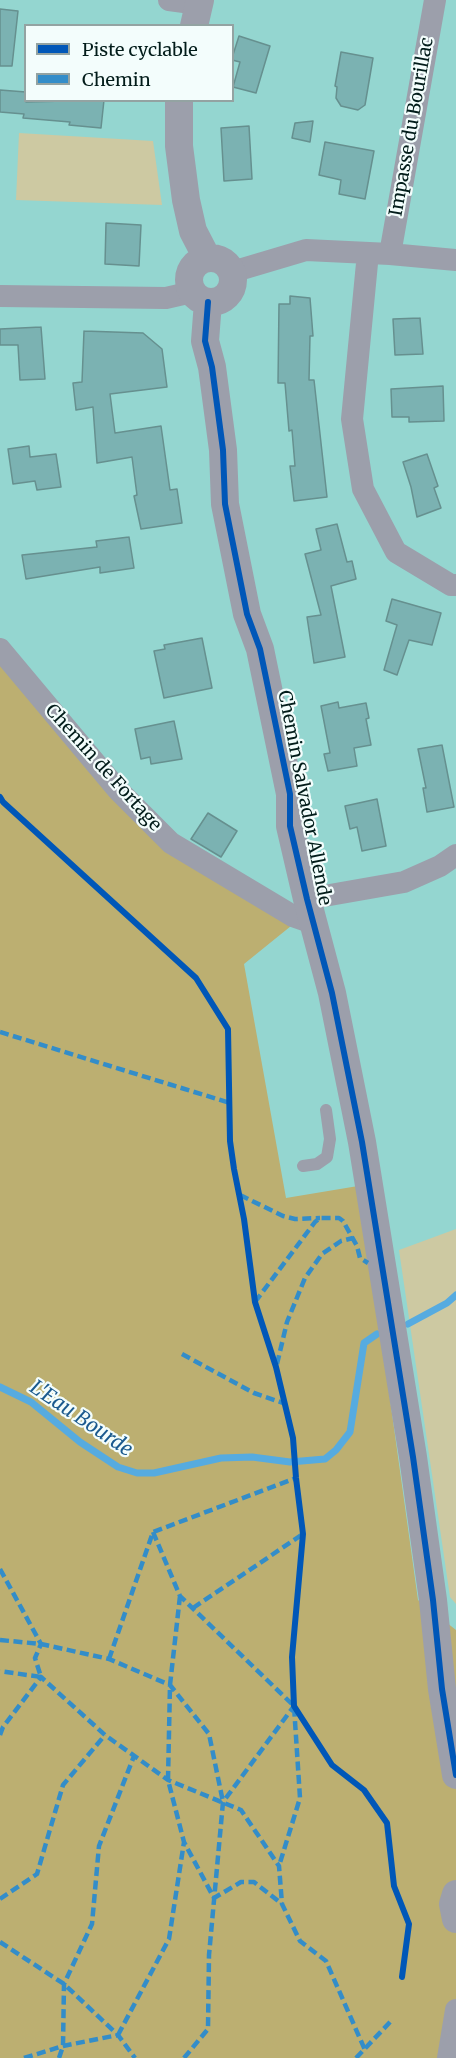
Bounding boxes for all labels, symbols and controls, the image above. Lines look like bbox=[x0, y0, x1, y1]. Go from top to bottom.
legend bbox=[24, 24, 234, 102]
street label: Impasse du Bourillac bbox=[386, 36, 438, 218]
text: Piste cyclable bbox=[82, 38, 198, 61]
text: Chemin bbox=[82, 68, 151, 91]
street label: Chemin Salvador Allende bbox=[273, 689, 335, 907]
street label: Chemin de Fortage bbox=[40, 700, 166, 836]
water label: L'Eau Bourde bbox=[25, 1376, 137, 1462]

